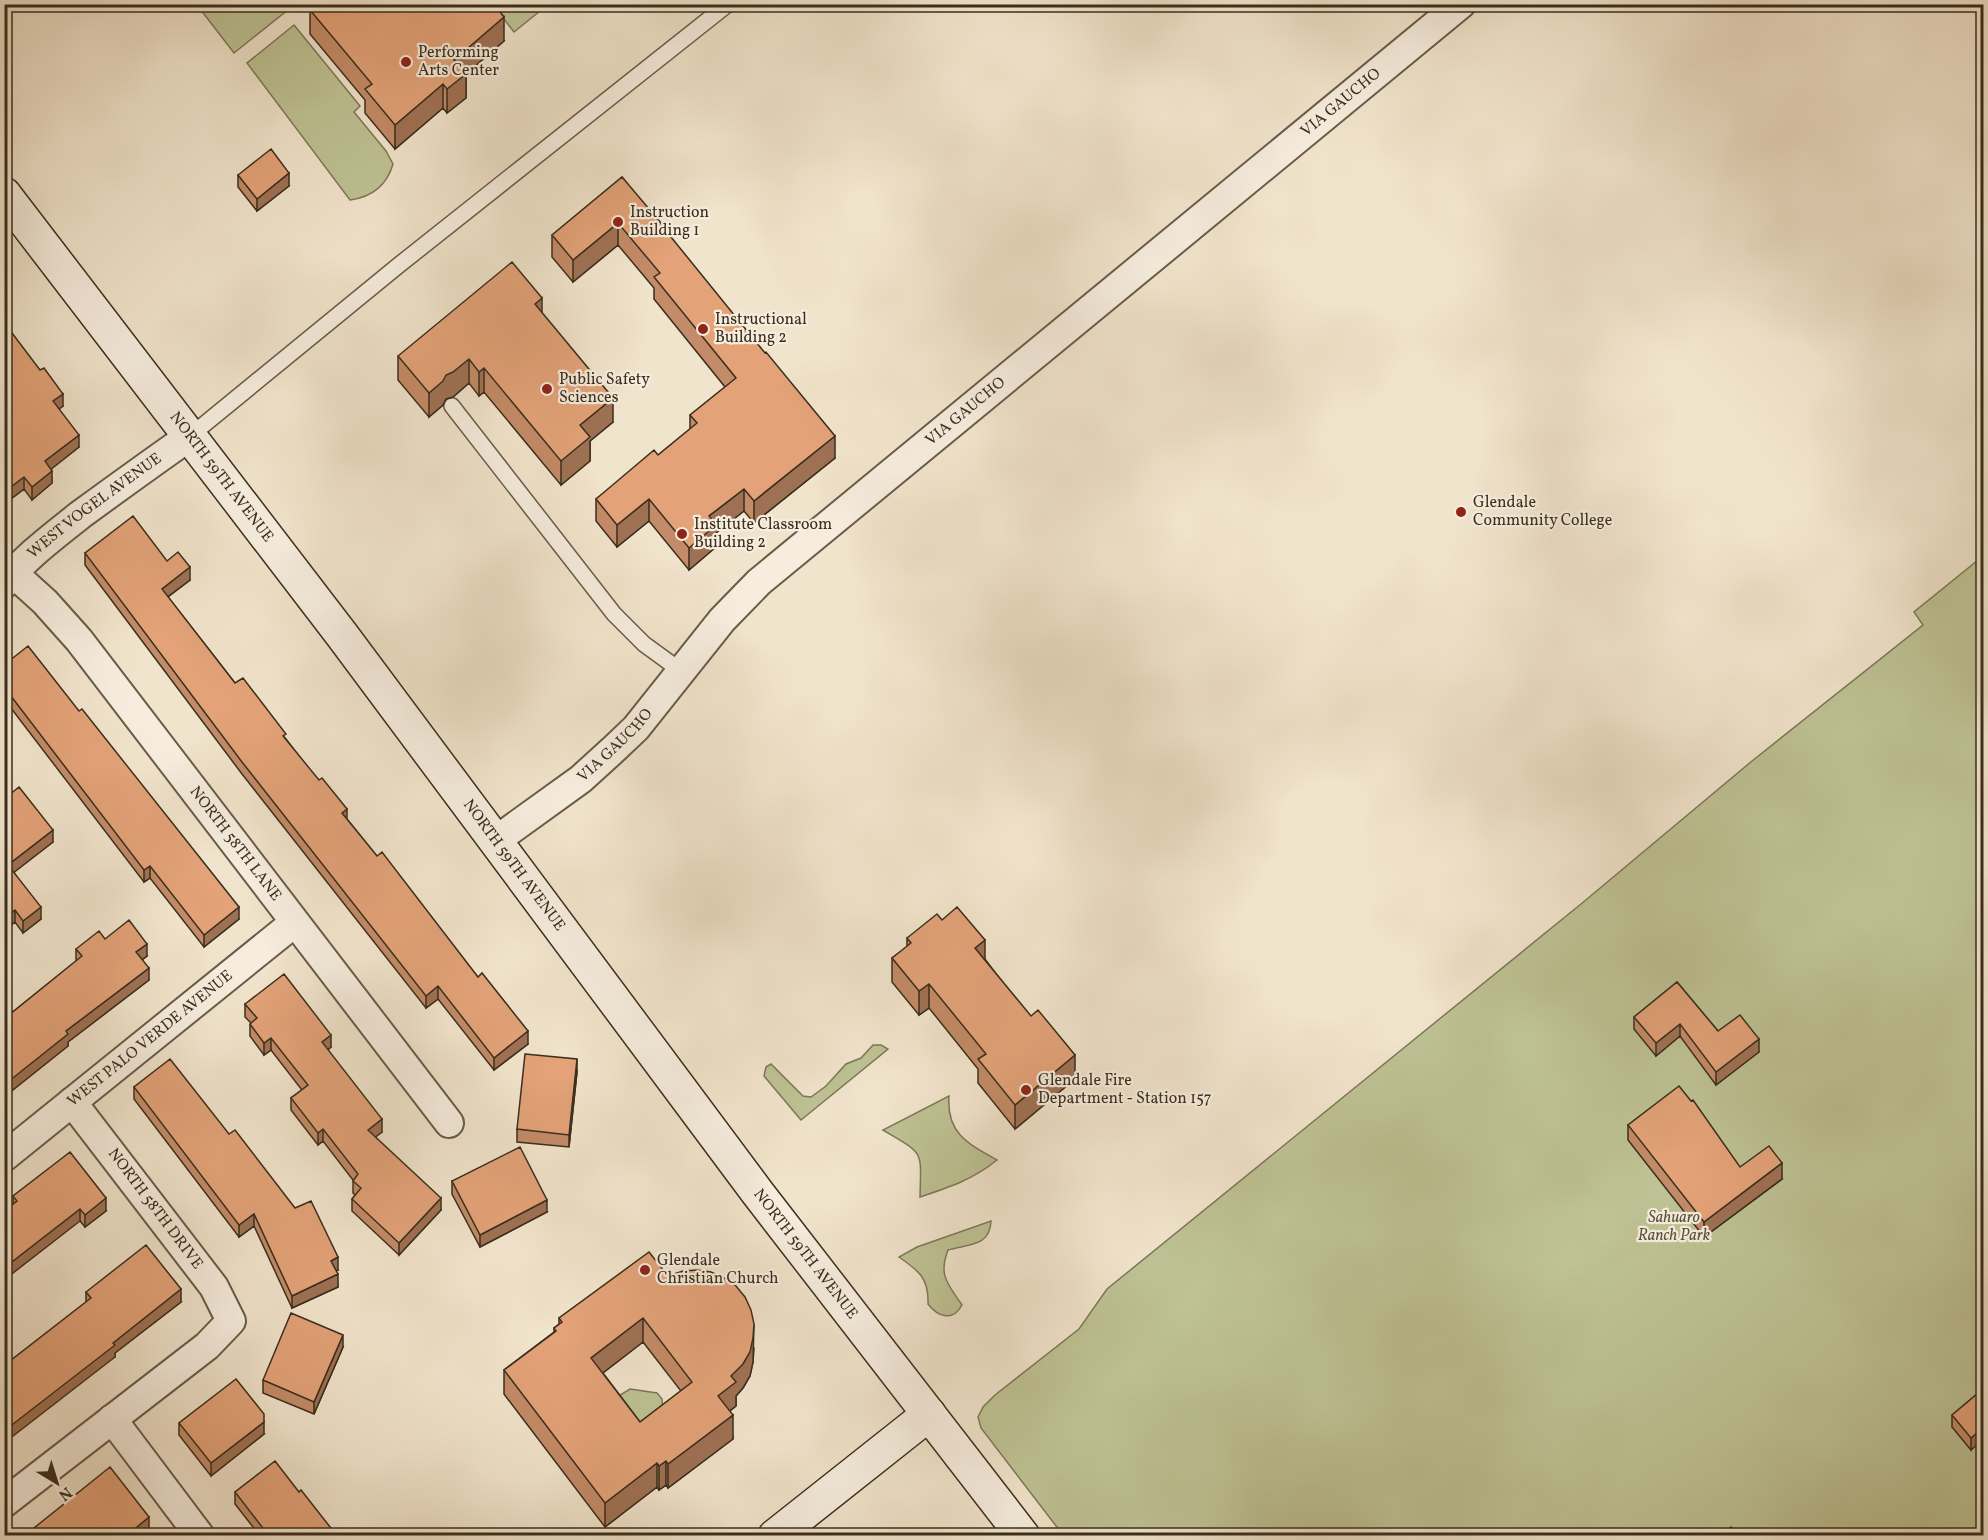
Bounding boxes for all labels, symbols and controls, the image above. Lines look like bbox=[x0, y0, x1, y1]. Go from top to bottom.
place label: Performing Arts Center bbox=[418, 42, 499, 82]
marker: Performing Arts Center bbox=[399, 55, 413, 69]
street label: VIA GAUCHO bbox=[1296, 63, 1386, 142]
place label: Instruction Building 1 bbox=[630, 202, 709, 242]
marker: Instruction Building 1 bbox=[611, 215, 625, 229]
place label: Instructional Building 2 bbox=[715, 309, 807, 349]
marker: Instructional Building 2 bbox=[696, 322, 710, 336]
place label: Public Safety Sciences bbox=[559, 369, 650, 409]
street label: VIA GAUCHO bbox=[921, 372, 1011, 451]
marker: Public Safety Sciences bbox=[540, 382, 554, 396]
street label: NORTH 59TH AVENUE bbox=[164, 407, 278, 547]
street label: WEST VOGEL AVENUE bbox=[23, 448, 166, 564]
place label: Glendale Community College bbox=[1473, 492, 1612, 532]
marker: Glendale Community College bbox=[1454, 505, 1468, 519]
place label: Institute Classroom Building 2 bbox=[694, 514, 832, 554]
marker: Institute Classroom Building 2 bbox=[675, 527, 689, 541]
street label: VIA GAUCHO bbox=[573, 704, 658, 788]
street label: NORTH 58TH LANE bbox=[184, 782, 286, 906]
street label: NORTH 59TH AVENUE bbox=[457, 795, 570, 936]
street label: WEST PALO VERDE AVENUE bbox=[63, 965, 238, 1113]
place label: Glendale Fire Department - Station 157 bbox=[1038, 1070, 1212, 1110]
marker: Glendale Fire Department - Station 157 bbox=[1019, 1083, 1033, 1097]
street label: NORTH 58TH DRIVE bbox=[102, 1144, 208, 1274]
street label: NORTH 59TH AVENUE bbox=[748, 1185, 863, 1324]
park label: Sahuaro Ranch Park bbox=[1638, 1207, 1711, 1247]
place label: Glendale Christian Church bbox=[657, 1250, 779, 1290]
marker: Glendale Christian Church bbox=[638, 1263, 652, 1277]
north arrow bbox=[27, 1453, 87, 1513]
text: N bbox=[53, 1481, 76, 1506]

